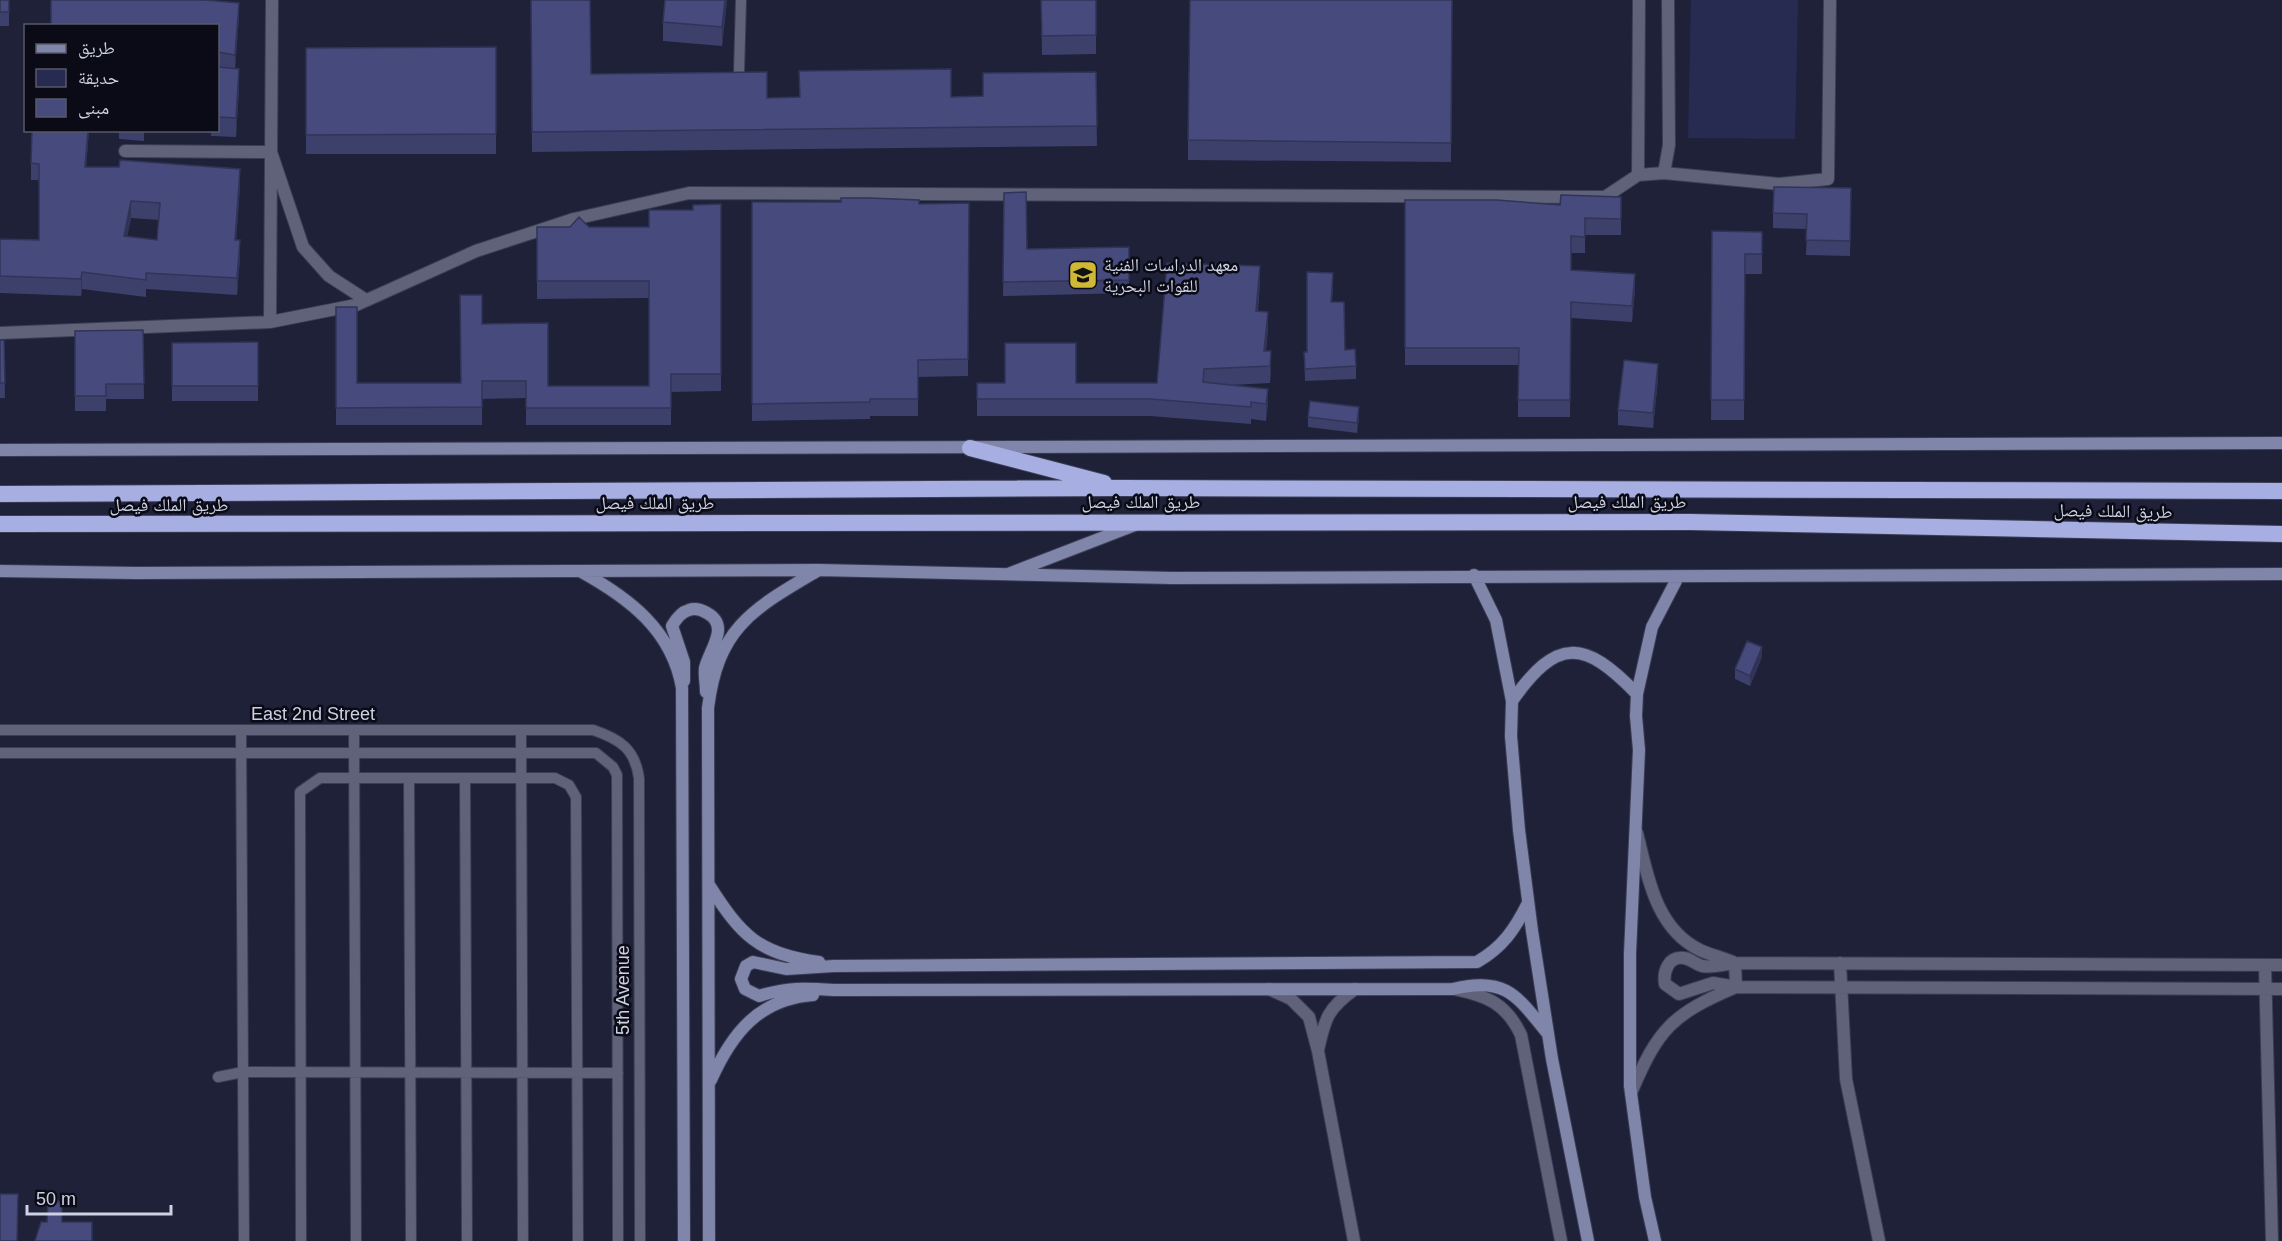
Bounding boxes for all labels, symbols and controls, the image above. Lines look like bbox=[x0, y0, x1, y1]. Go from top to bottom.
legend bbox=[24, 24, 219, 132]
text: طريق bbox=[78, 38, 115, 59]
text: حديقة bbox=[78, 68, 119, 88]
text: مبنى bbox=[78, 98, 109, 119]
place label: معهد الدراسات الفنية للقوات البحرية bbox=[1104, 255, 1238, 297]
school or university icon: معهد الدراسات الفنية للقوات البحرية bbox=[1067, 259, 1099, 291]
street label: طريق الملك فيصل bbox=[1082, 492, 1200, 513]
street label: طريق الملك فيصل bbox=[1568, 492, 1686, 513]
street label: طريق الملك فيصل bbox=[596, 493, 714, 514]
street label: طريق الملك فيصل bbox=[110, 495, 228, 516]
street label: طريق الملك فيصل bbox=[2053, 500, 2173, 523]
street label: East 2nd Street bbox=[251, 704, 375, 724]
street label: 5th Avenue bbox=[613, 945, 633, 1035]
scale bar bbox=[27, 1178, 171, 1216]
text: 50 m bbox=[36, 1189, 76, 1209]

